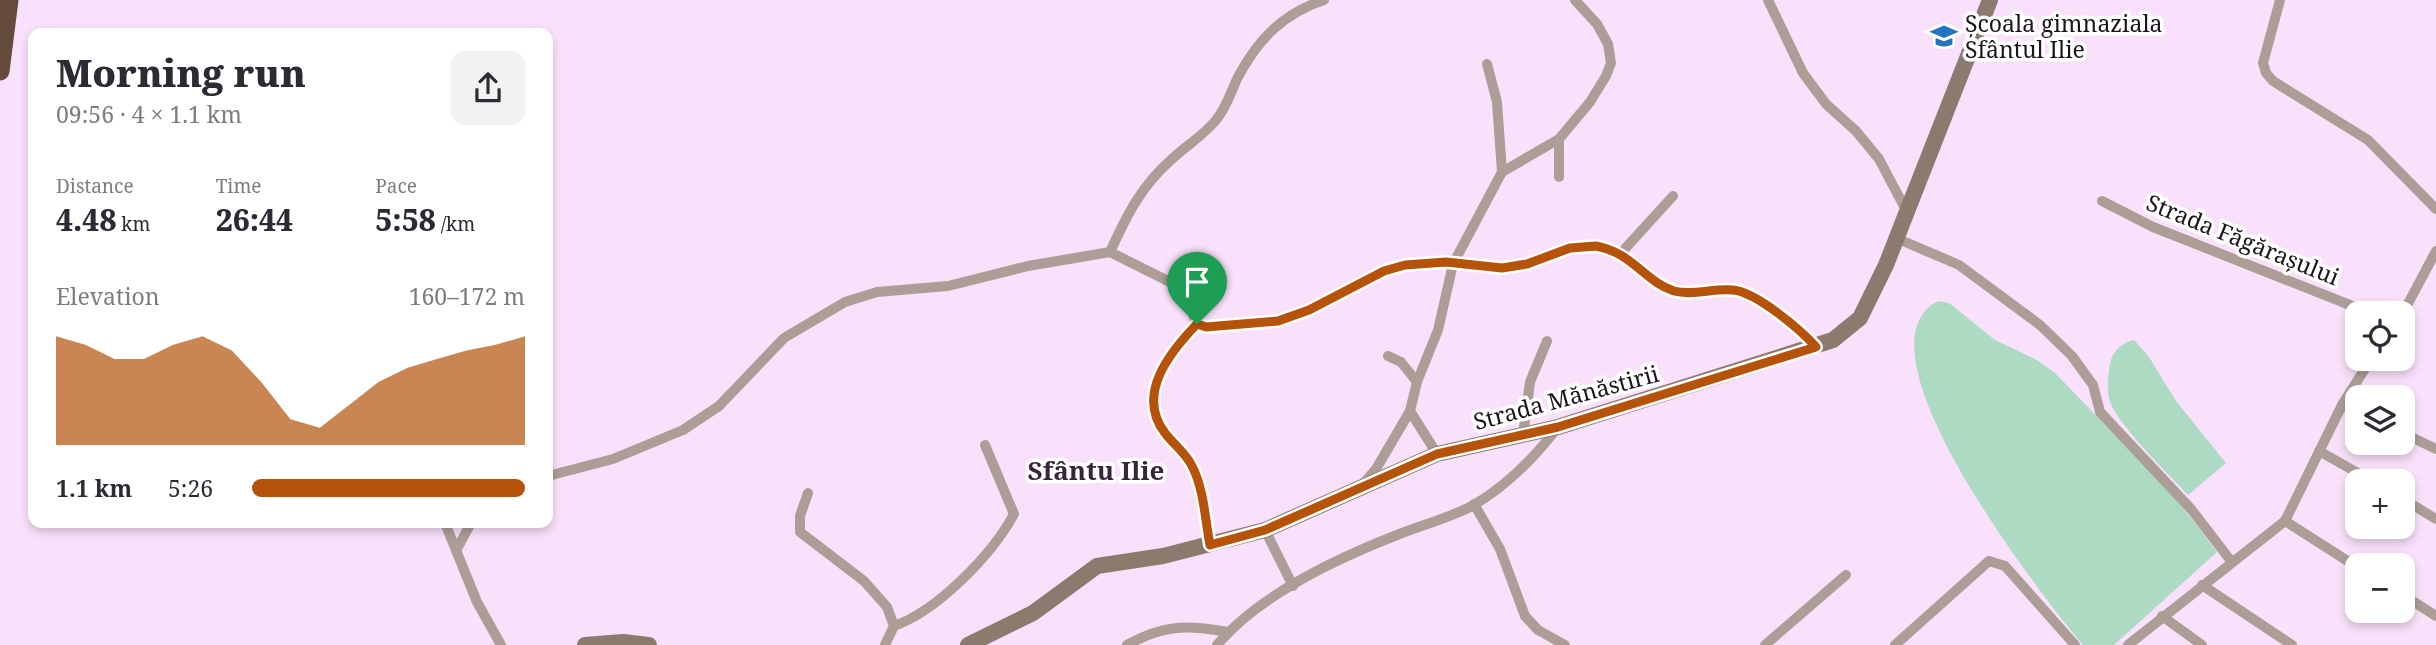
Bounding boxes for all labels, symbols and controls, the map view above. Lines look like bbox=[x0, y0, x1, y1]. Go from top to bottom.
place label: Școala gimnaziala Sfântul Ilie bbox=[1965, 7, 2163, 65]
school or university icon: Școala gimnaziala Sfântul Ilie bbox=[1929, 21, 1959, 51]
text: Morning run bbox=[56, 46, 306, 98]
button: share bbox=[451, 51, 525, 125]
text: 09:56 · 4 × 1.1 km bbox=[56, 98, 242, 130]
text: Distance bbox=[56, 173, 134, 199]
text: Time bbox=[216, 173, 262, 199]
text: Pace bbox=[375, 173, 417, 199]
street label: Strada Făgărașului bbox=[2142, 186, 2345, 293]
text: 4.48 bbox=[56, 199, 116, 240]
text: 26:44 bbox=[216, 199, 293, 240]
text: 5:58 bbox=[375, 199, 436, 240]
text: km bbox=[116, 211, 150, 237]
text: /km bbox=[436, 211, 475, 237]
pin bbox=[1167, 252, 1227, 324]
icon: arrive bbox=[1178, 263, 1216, 301]
text: Elevation bbox=[56, 280, 160, 312]
text: 160–172 m bbox=[409, 280, 525, 312]
map controls bbox=[2345, 301, 2415, 623]
button: locate bbox=[2345, 301, 2415, 371]
street label: Strada Mănăstirii bbox=[1470, 357, 1663, 437]
button: layers bbox=[2345, 385, 2415, 455]
district label: Sfântu Ilie bbox=[1028, 452, 1164, 488]
button: + bbox=[2345, 469, 2415, 539]
text: 1.1 km bbox=[56, 472, 132, 504]
text: 5:26 bbox=[168, 472, 213, 504]
button: − bbox=[2345, 553, 2415, 623]

